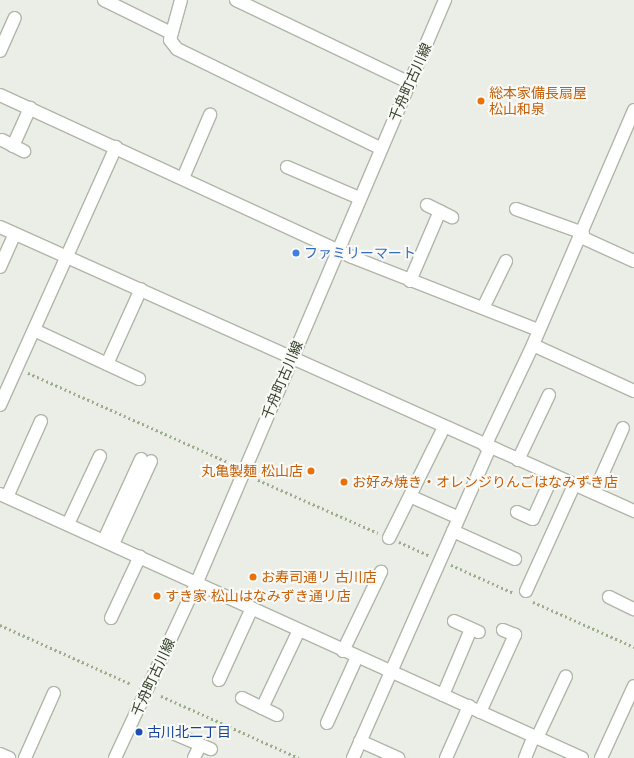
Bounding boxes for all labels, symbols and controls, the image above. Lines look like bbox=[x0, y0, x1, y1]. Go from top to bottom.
street label: 千舟町古川線 bbox=[385, 40, 435, 124]
place label: 総本家備長扇屋 松山和泉 bbox=[489, 85, 587, 118]
marker: 総本家備長扇屋 松山和泉 bbox=[476, 96, 486, 106]
place label: ファミリーマート bbox=[304, 245, 416, 261]
marker: ファミリーマート bbox=[291, 248, 301, 258]
street label: 千舟町古川線 bbox=[258, 338, 306, 422]
place label: 丸亀製麺 松山店 bbox=[201, 463, 303, 479]
marker: 丸亀製麺 松山店 bbox=[306, 466, 316, 476]
place label: お好み焼き・オレンジりんごはなみずき店 bbox=[352, 474, 618, 490]
marker: お好み焼き・オレンジりんごはなみずき店 bbox=[339, 477, 349, 487]
place label: お寿司通リ 古川店 bbox=[261, 569, 377, 585]
marker: お寿司通リ 古川店 bbox=[248, 572, 258, 582]
place label: すき家 松山はなみずき通リ店 bbox=[165, 588, 351, 604]
marker: すき家 松山はなみずき通リ店 bbox=[152, 591, 162, 601]
street label: 千舟町古川線 bbox=[128, 635, 178, 719]
place label: 古川北二丁目 bbox=[147, 724, 231, 740]
marker: 古川北二丁目 bbox=[134, 727, 144, 737]

